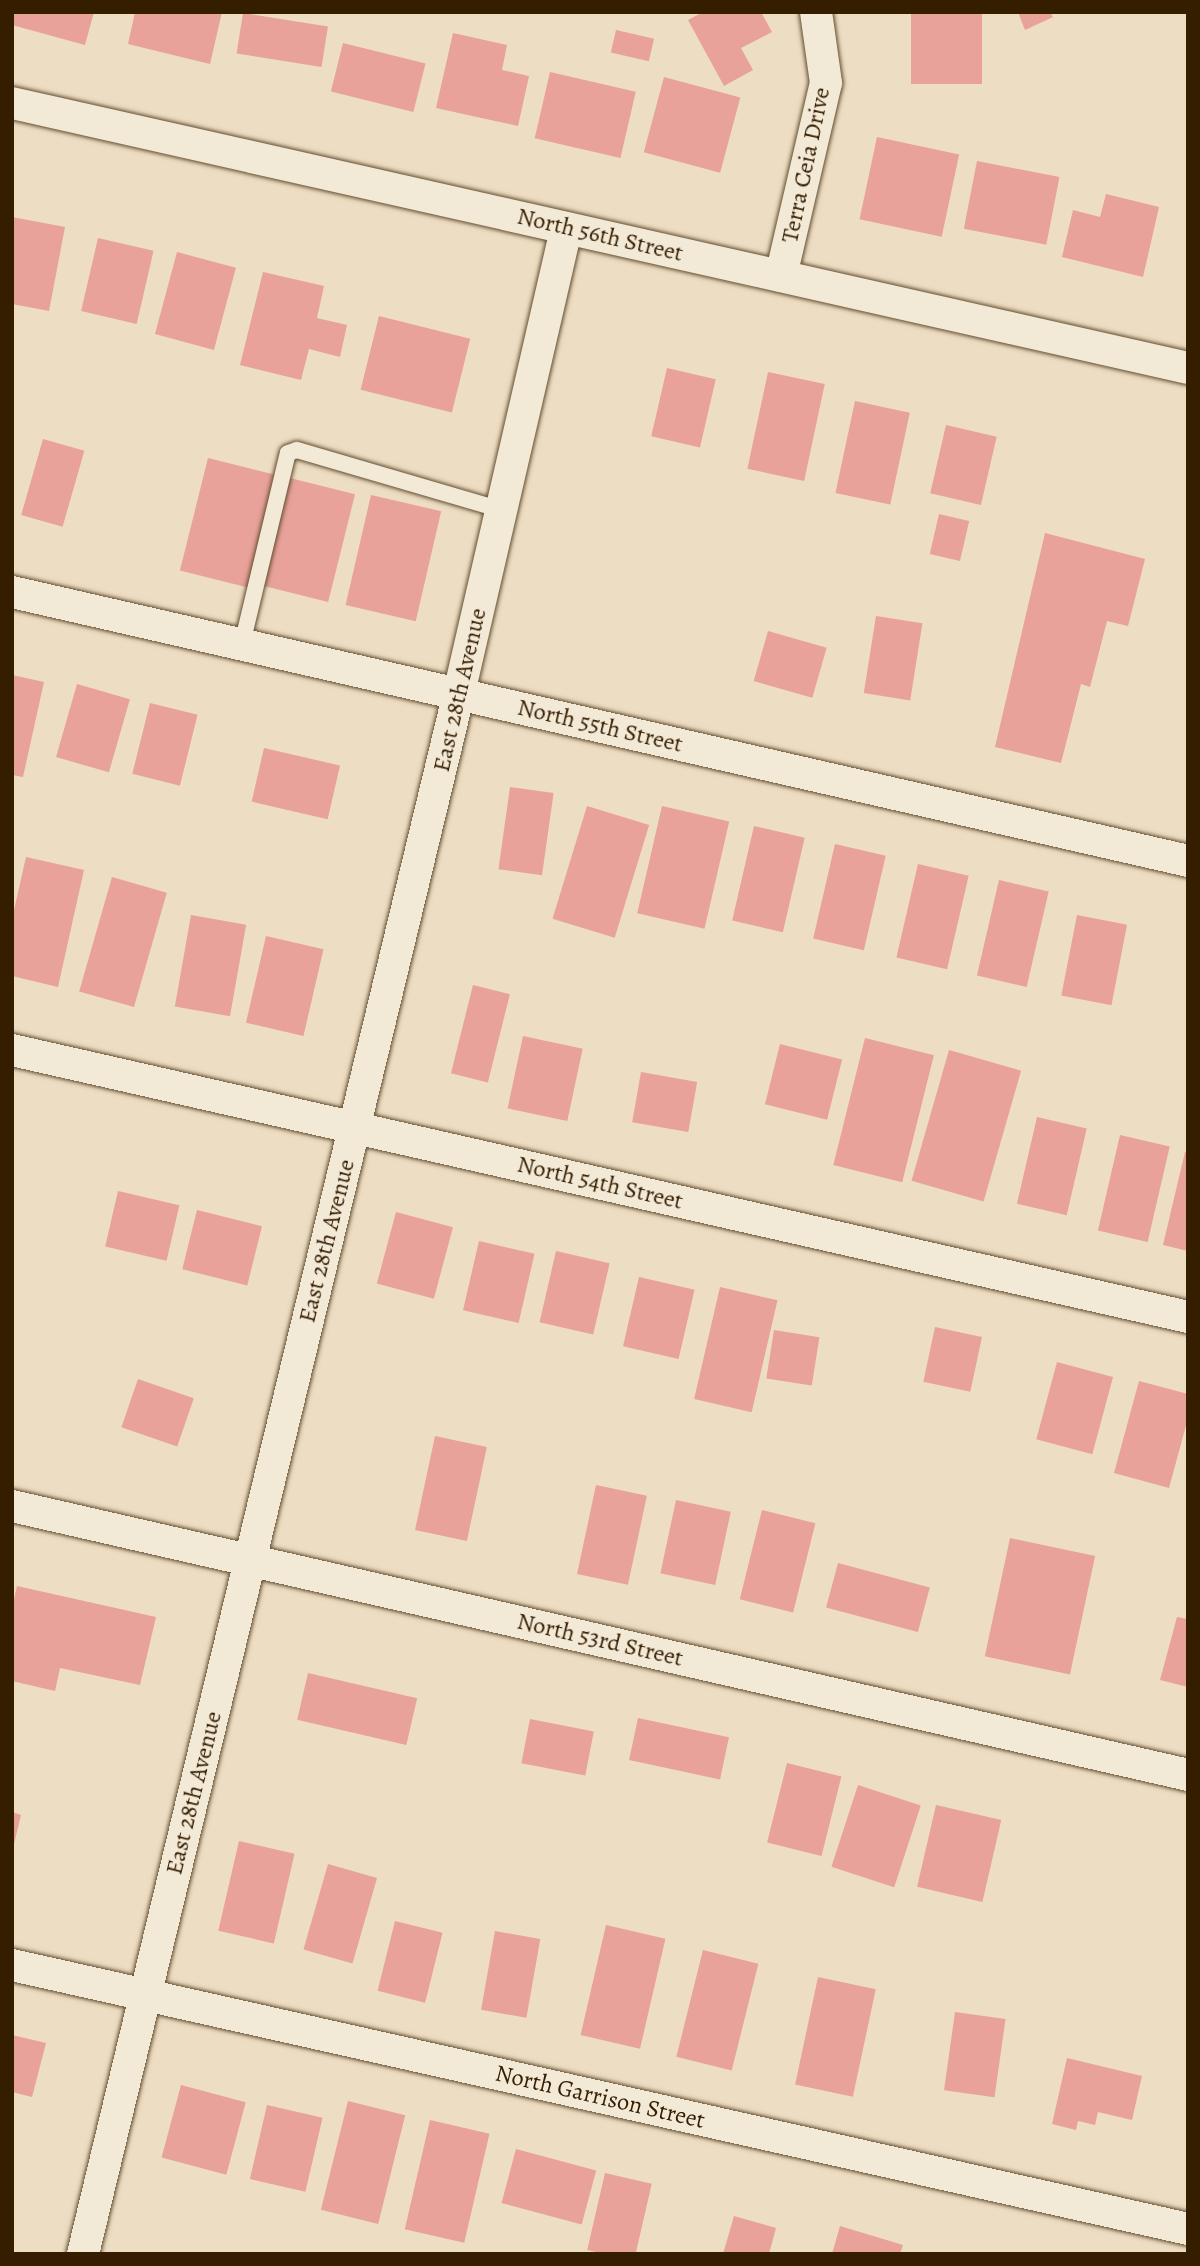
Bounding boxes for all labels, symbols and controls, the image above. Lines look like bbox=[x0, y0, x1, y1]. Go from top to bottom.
street label: Terra Ceia Drive bbox=[775, 85, 837, 245]
street label: North 56th Street bbox=[514, 202, 686, 268]
street label: East 28th Avenue bbox=[427, 605, 493, 775]
street label: North 55th Street bbox=[515, 693, 685, 759]
street label: North 54th Street bbox=[514, 1150, 686, 1216]
street label: East 28th Avenue bbox=[293, 1156, 361, 1326]
street label: North 53rd Street bbox=[514, 1607, 686, 1673]
street label: East 28th Avenue bbox=[160, 1708, 228, 1878]
street label: North Garrison Street bbox=[492, 2059, 708, 2135]

